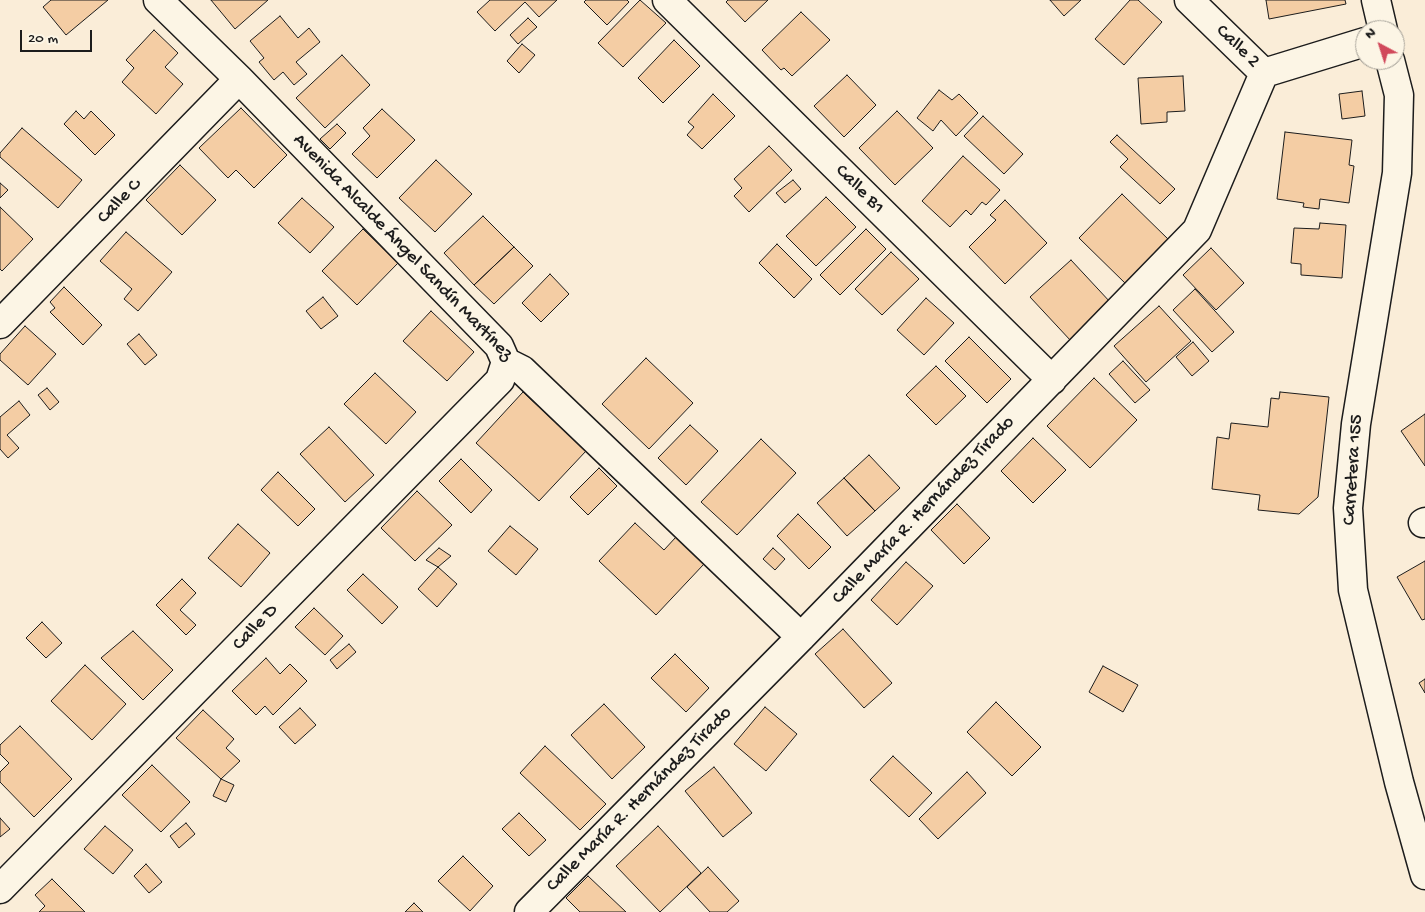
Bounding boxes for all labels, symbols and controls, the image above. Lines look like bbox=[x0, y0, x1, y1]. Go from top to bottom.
scale bar bbox=[22, 20, 95, 52]
street label: Calle 2 bbox=[1210, 20, 1264, 74]
north arrow bbox=[1355, 20, 1405, 70]
text: N bbox=[1362, 24, 1380, 43]
text: 20 m bbox=[28, 30, 58, 48]
street label: Avenida Alcalde Ángel Sandín Martínez bbox=[287, 130, 517, 366]
street label: Calle B1 bbox=[829, 160, 889, 220]
street label: Calle C bbox=[93, 175, 147, 229]
street label: Calle María R. Hernández Tirado bbox=[828, 412, 1020, 610]
street label: Carretera 155 bbox=[1339, 414, 1369, 526]
street label: Calle D bbox=[228, 600, 284, 656]
street label: Calle María R. Hernández Tirado bbox=[542, 702, 738, 898]

